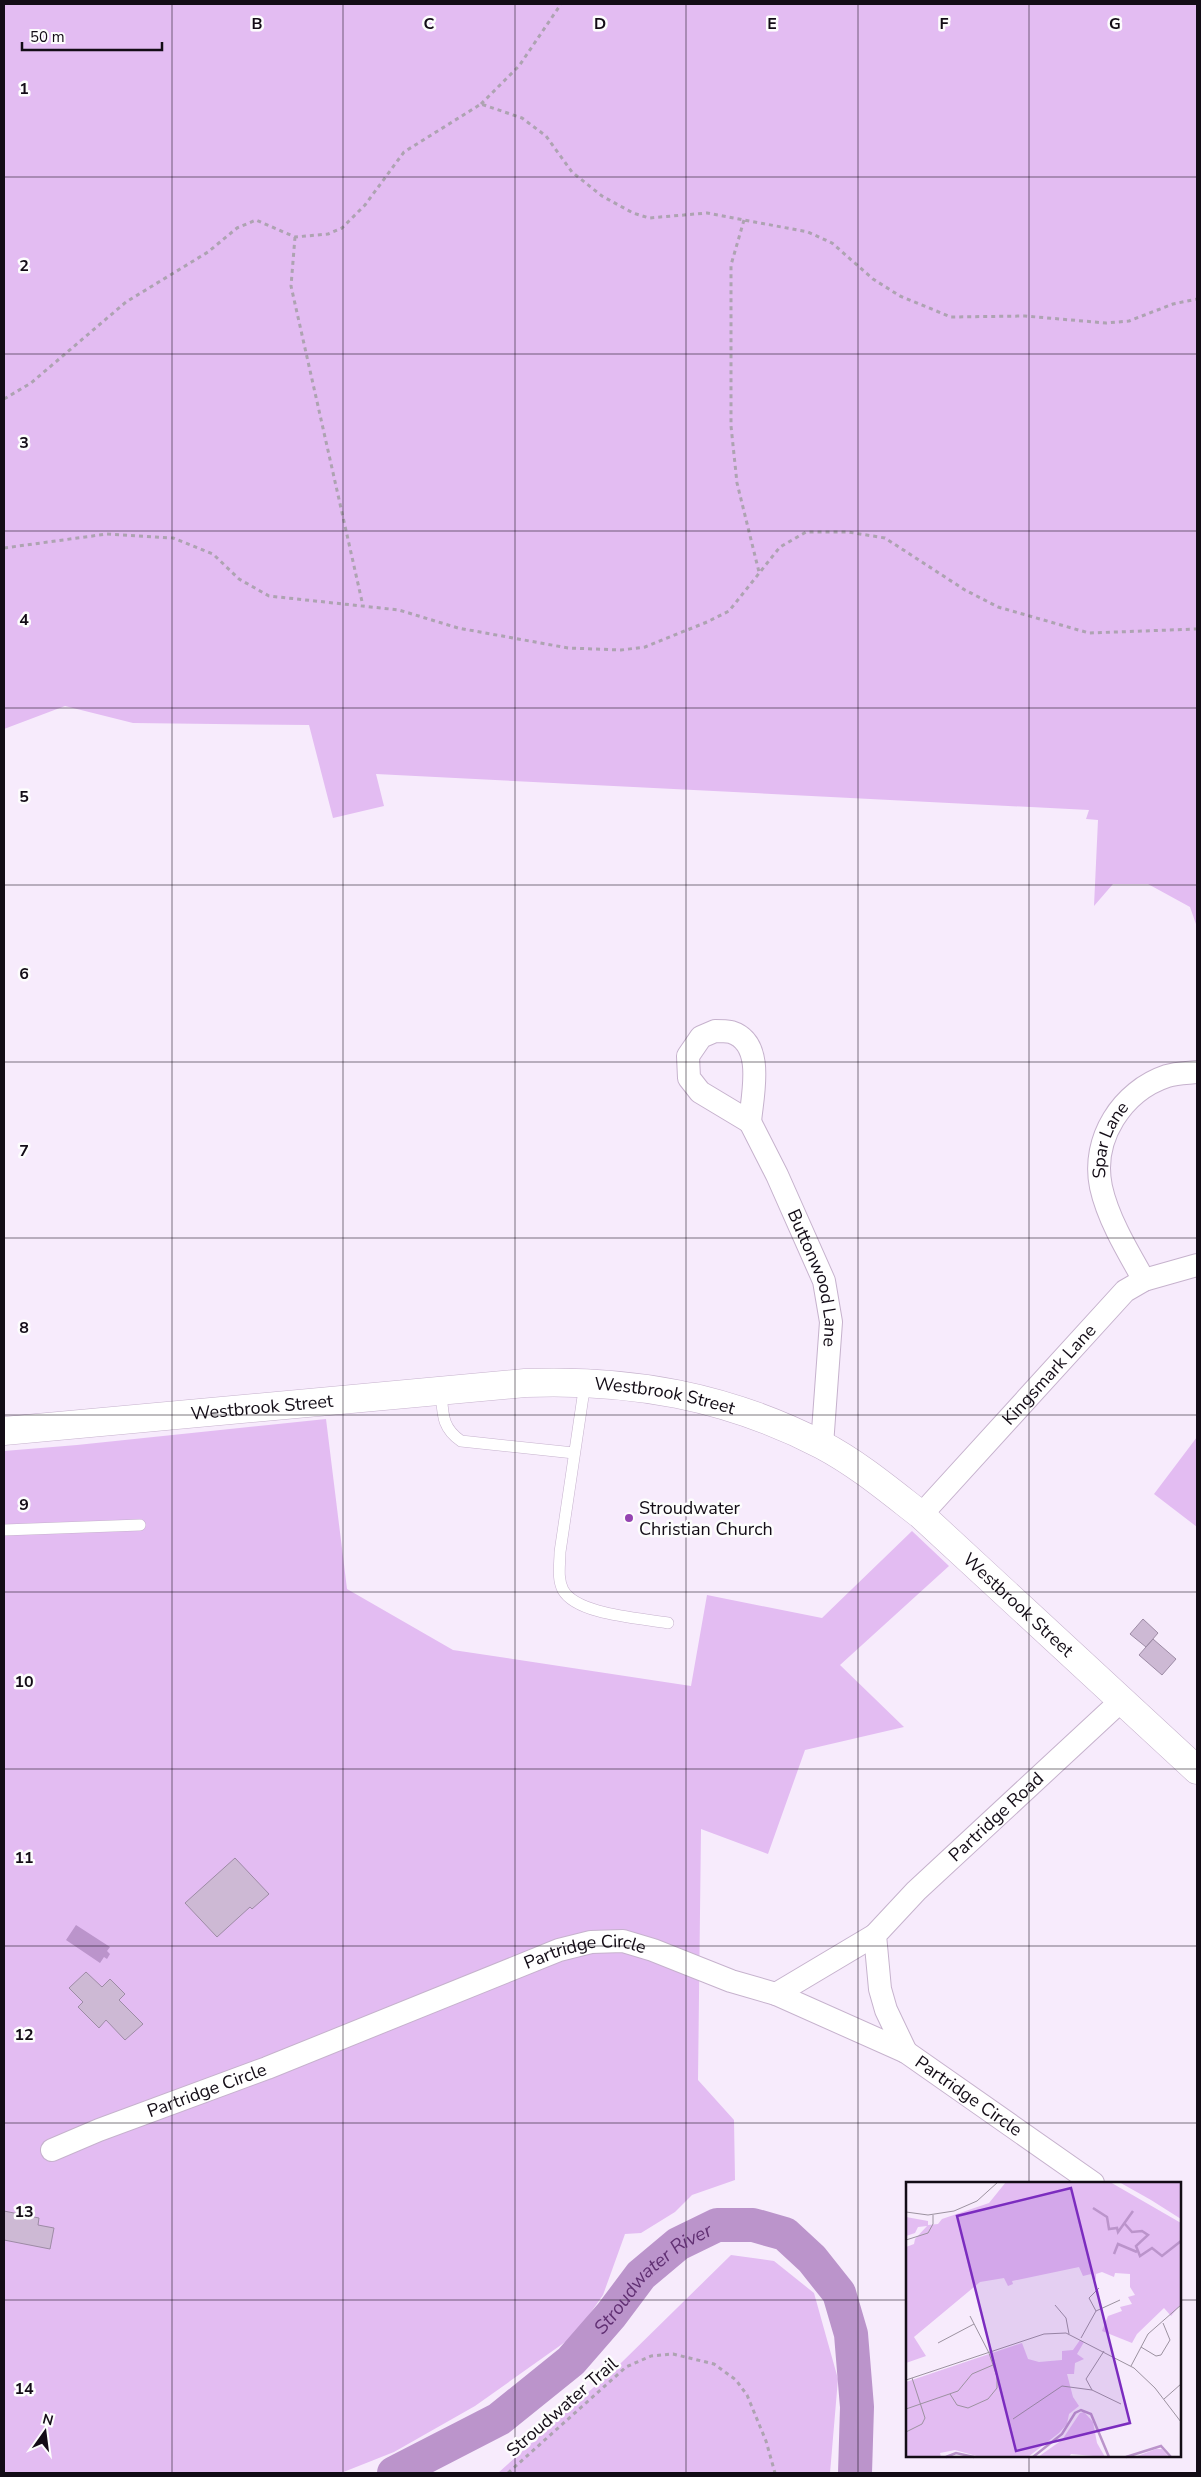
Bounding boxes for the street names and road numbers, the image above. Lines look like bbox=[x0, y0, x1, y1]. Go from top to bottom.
street label: Spar Lane bbox=[1087, 1096, 1134, 1179]
street label: Buttonwood Lane bbox=[782, 1205, 843, 1348]
street label: Kingsmark Lane bbox=[997, 1319, 1101, 1430]
street label: Westbrook Street bbox=[593, 1372, 739, 1420]
street label: Westbrook Street bbox=[190, 1389, 335, 1426]
street label: Westbrook Street bbox=[958, 1548, 1079, 1663]
street label: Partridge Road bbox=[943, 1767, 1049, 1867]
street label: Partridge Circle bbox=[520, 1929, 649, 1975]
street label: Partridge Circle bbox=[910, 2050, 1027, 2142]
street label: Partridge Circle bbox=[144, 2057, 270, 2123]
street label: Stroudwater Trail bbox=[501, 2351, 623, 2462]

